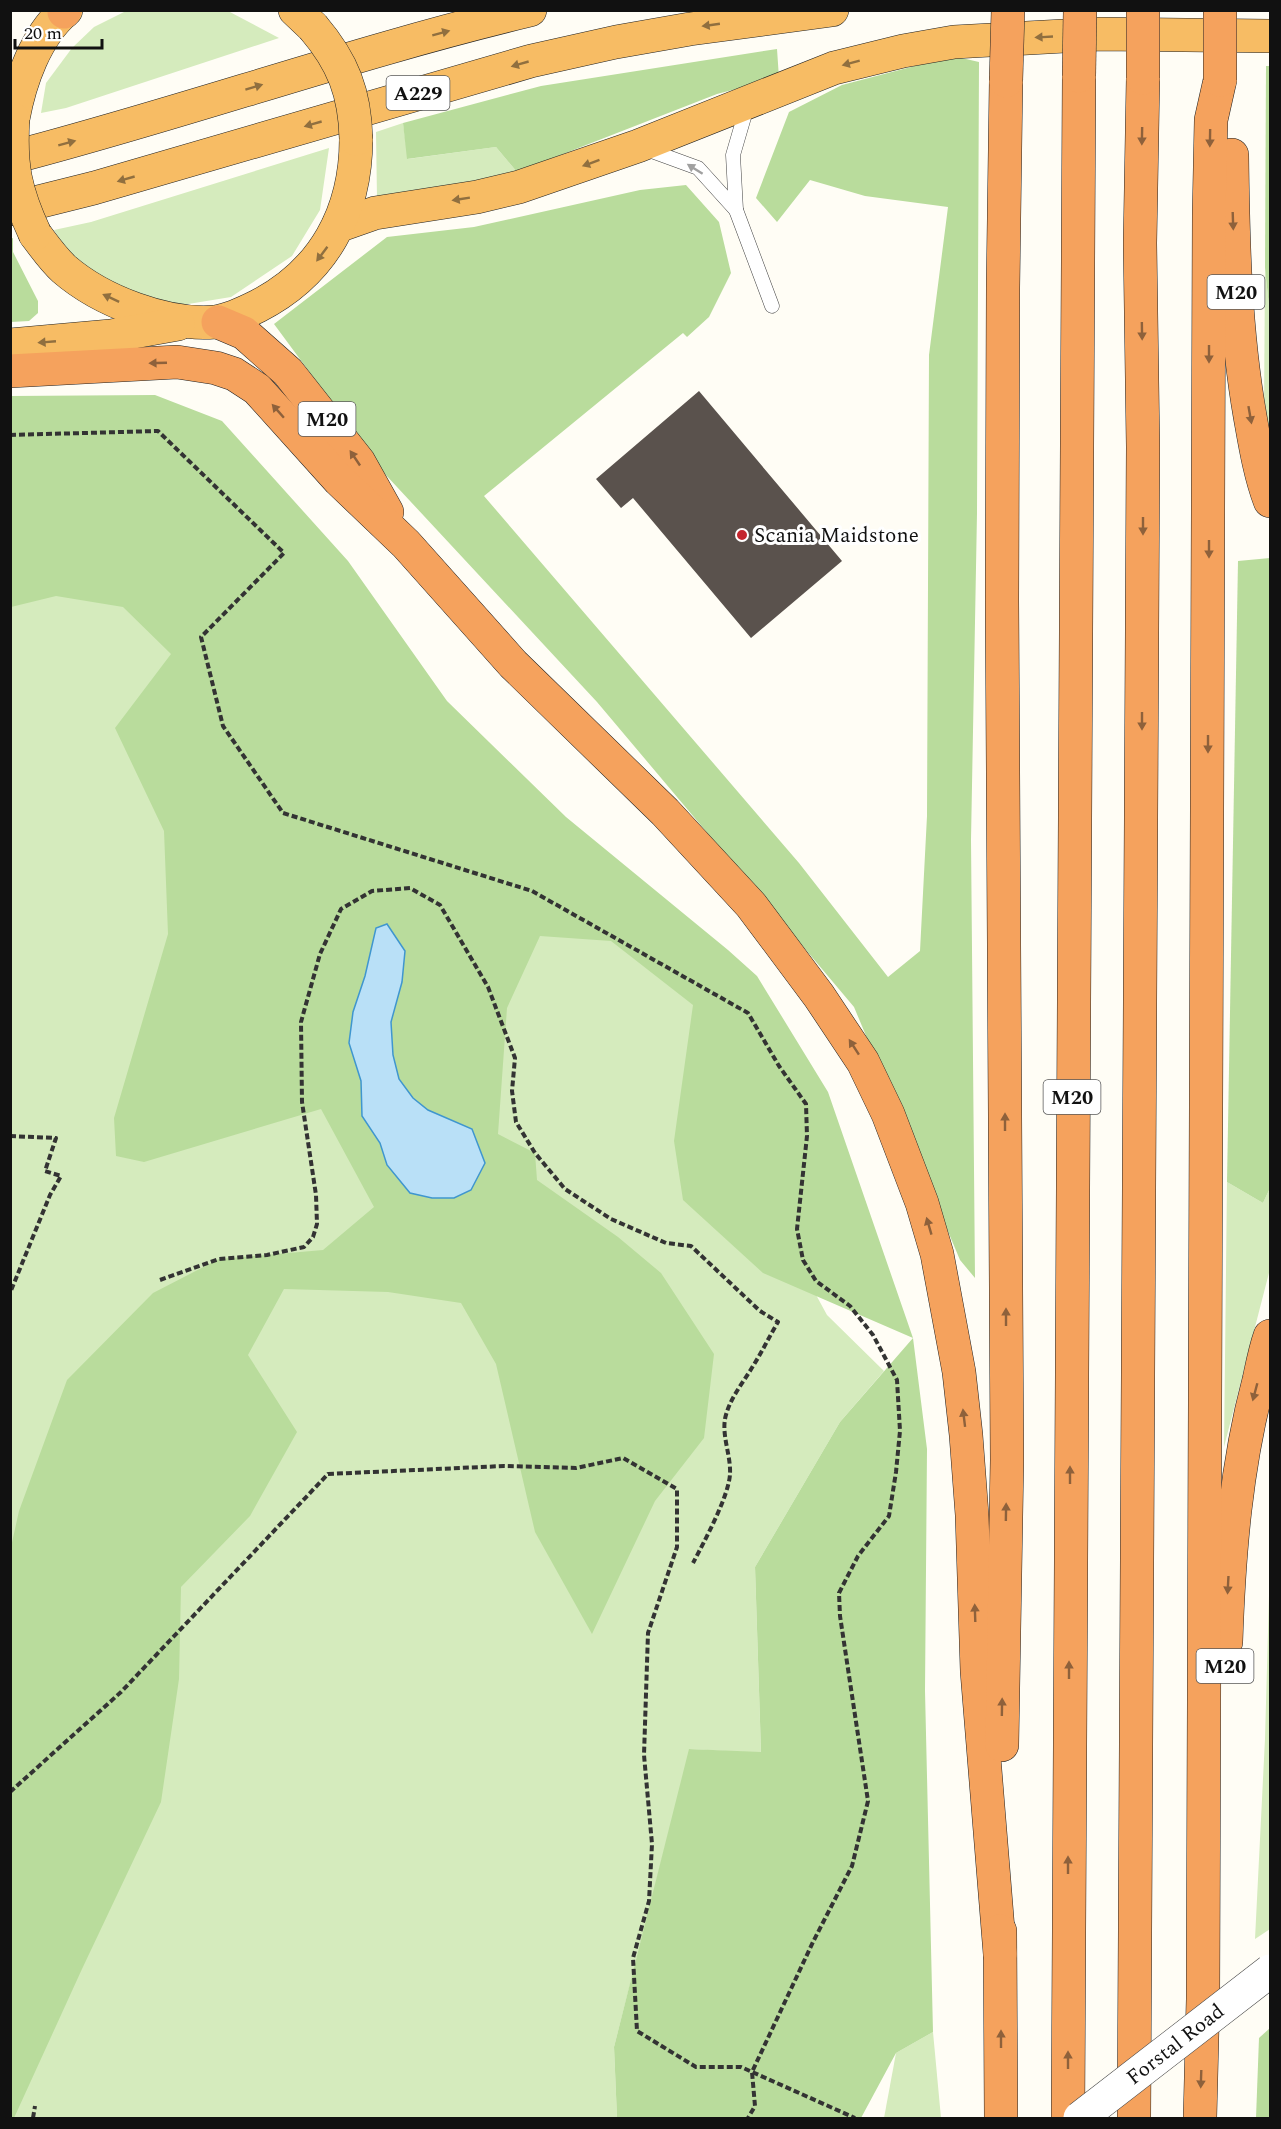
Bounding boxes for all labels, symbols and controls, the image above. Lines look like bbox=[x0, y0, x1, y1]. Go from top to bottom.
scale bar bbox=[15, 12, 102, 50]
text: 20 m bbox=[24, 20, 62, 47]
one-way arrow bbox=[702, 21, 721, 30]
one-way arrow bbox=[432, 28, 450, 37]
one-way arrow bbox=[1035, 32, 1054, 41]
one-way arrow bbox=[842, 59, 861, 69]
one-way arrow bbox=[511, 60, 529, 69]
road number: A229 bbox=[386, 76, 450, 110]
one-way arrow bbox=[245, 82, 263, 91]
one-way arrow bbox=[304, 120, 322, 129]
one-way arrow bbox=[1137, 127, 1147, 146]
one-way arrow bbox=[1206, 128, 1215, 147]
one-way arrow bbox=[58, 138, 76, 148]
one-way arrow bbox=[582, 158, 600, 168]
one-way arrow bbox=[687, 164, 704, 175]
one-way arrow bbox=[117, 175, 135, 184]
one-way arrow bbox=[452, 195, 471, 204]
one-way arrow bbox=[1229, 212, 1238, 231]
one-way arrow bbox=[316, 245, 328, 261]
road number: M20 bbox=[1208, 275, 1264, 309]
one-way arrow bbox=[103, 294, 120, 303]
one-way arrow bbox=[1137, 322, 1146, 341]
one-way arrow bbox=[38, 337, 57, 347]
one-way arrow bbox=[1204, 344, 1214, 363]
one-way arrow bbox=[148, 358, 167, 367]
road number: M20 bbox=[298, 402, 356, 436]
one-way arrow bbox=[272, 404, 285, 419]
one-way arrow bbox=[1246, 406, 1255, 425]
one-way arrow bbox=[349, 450, 361, 466]
one-way arrow bbox=[1138, 517, 1148, 536]
place label: Scania Maidstone bbox=[754, 520, 919, 552]
marker: Scania Maidstone bbox=[735, 528, 749, 542]
one-way arrow bbox=[1204, 539, 1214, 558]
one-way arrow bbox=[1137, 712, 1147, 731]
one-way arrow bbox=[1203, 734, 1213, 753]
one-way arrow bbox=[848, 1039, 859, 1055]
road number: M20 bbox=[1044, 1080, 1100, 1114]
one-way arrow bbox=[1000, 1112, 1010, 1131]
one-way arrow bbox=[924, 1217, 933, 1235]
one-way arrow bbox=[1001, 1307, 1011, 1326]
one-way arrow bbox=[1250, 1383, 1260, 1401]
one-way arrow bbox=[960, 1408, 969, 1427]
one-way arrow bbox=[1065, 1466, 1075, 1485]
one-way arrow bbox=[1001, 1502, 1011, 1521]
one-way arrow bbox=[1224, 1576, 1233, 1595]
one-way arrow bbox=[970, 1603, 980, 1622]
road number: M20 bbox=[1196, 1649, 1254, 1683]
one-way arrow bbox=[1064, 1661, 1074, 1680]
one-way arrow bbox=[997, 1697, 1007, 1716]
one-way arrow bbox=[1063, 1856, 1073, 1875]
street label: Forstal Road bbox=[1120, 1996, 1232, 2093]
one-way arrow bbox=[996, 2030, 1005, 2049]
one-way arrow bbox=[1063, 2051, 1073, 2070]
one-way arrow bbox=[1196, 2069, 1206, 2088]

